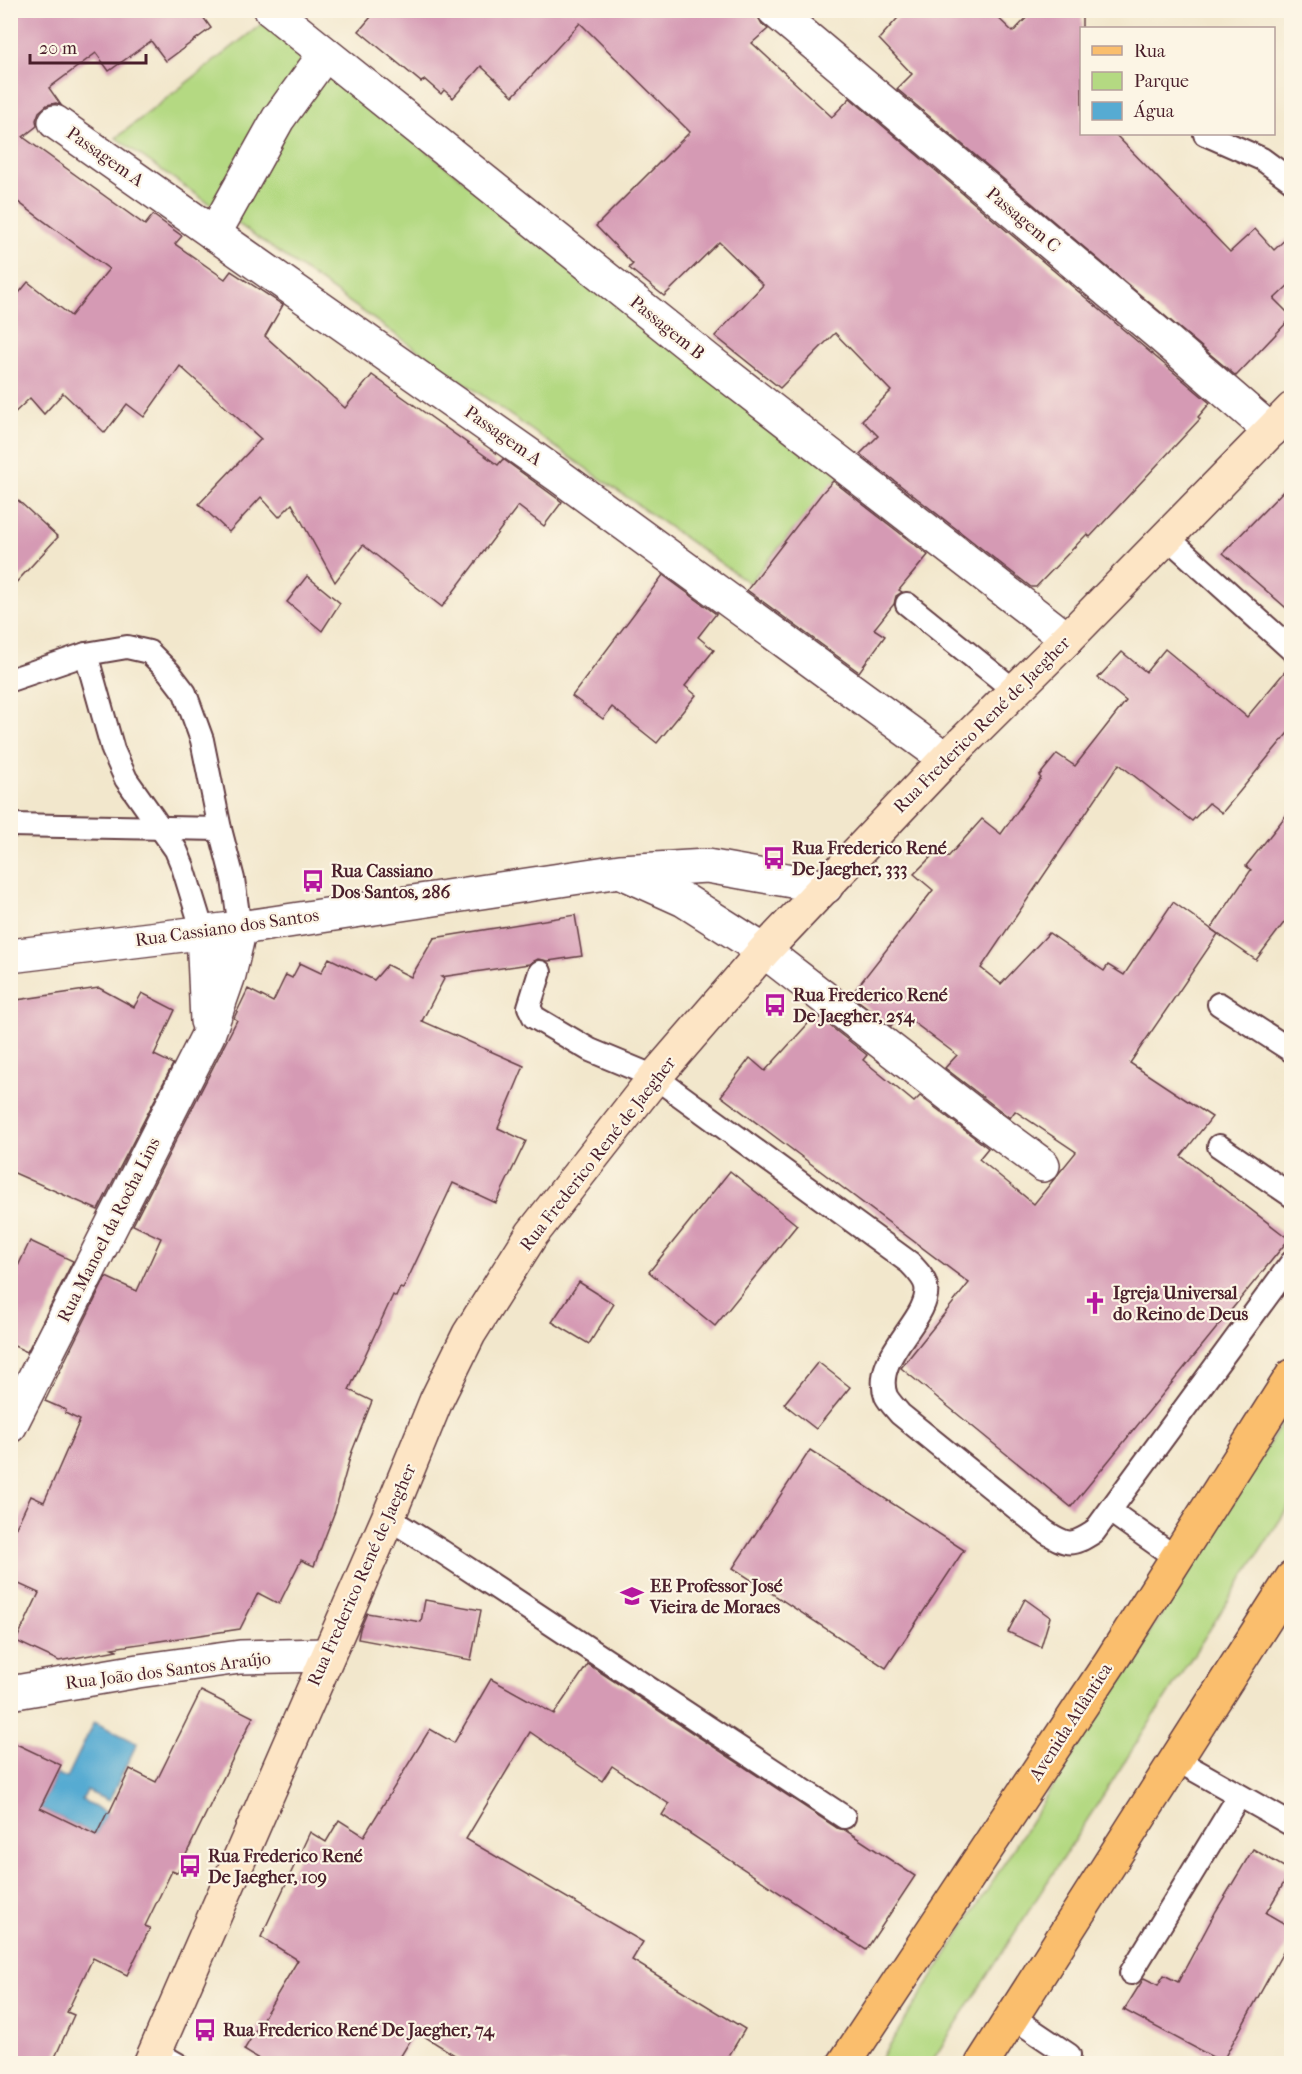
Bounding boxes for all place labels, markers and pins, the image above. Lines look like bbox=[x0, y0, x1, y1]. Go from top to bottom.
place label: Rua Frederico René De Jaegher, 333 bbox=[792, 838, 947, 880]
bus stop icon: Rua Frederico René De Jaegher, 333 bbox=[761, 845, 787, 871]
place label: Rua Cassiano Dos Santos, 286 bbox=[331, 861, 451, 903]
bus stop icon: Rua Cassiano Dos Santos, 286 bbox=[300, 868, 326, 894]
place label: Rua Frederico René De Jaegher, 254 bbox=[793, 985, 948, 1027]
bus stop icon: Rua Frederico René De Jaegher, 254 bbox=[762, 992, 788, 1018]
place label: Igreja Universal do Reino de Deus bbox=[1113, 1283, 1249, 1325]
church icon: Igreja Universal do Reino de Deus bbox=[1082, 1290, 1108, 1316]
place label: EE Professor José Vieira de Moraes bbox=[649, 1576, 783, 1618]
school or university icon: EE Professor José Vieira de Moraes bbox=[619, 1583, 645, 1609]
place label: Rua Frederico René De Jaegher, 109 bbox=[208, 1846, 363, 1888]
bus stop icon: Rua Frederico René De Jaegher, 109 bbox=[177, 1853, 203, 1879]
bus stop icon: Rua Frederico René De Jaegher, 74 bbox=[192, 2017, 218, 2043]
place label: Rua Frederico René De Jaegher, 74 bbox=[223, 2020, 495, 2041]

